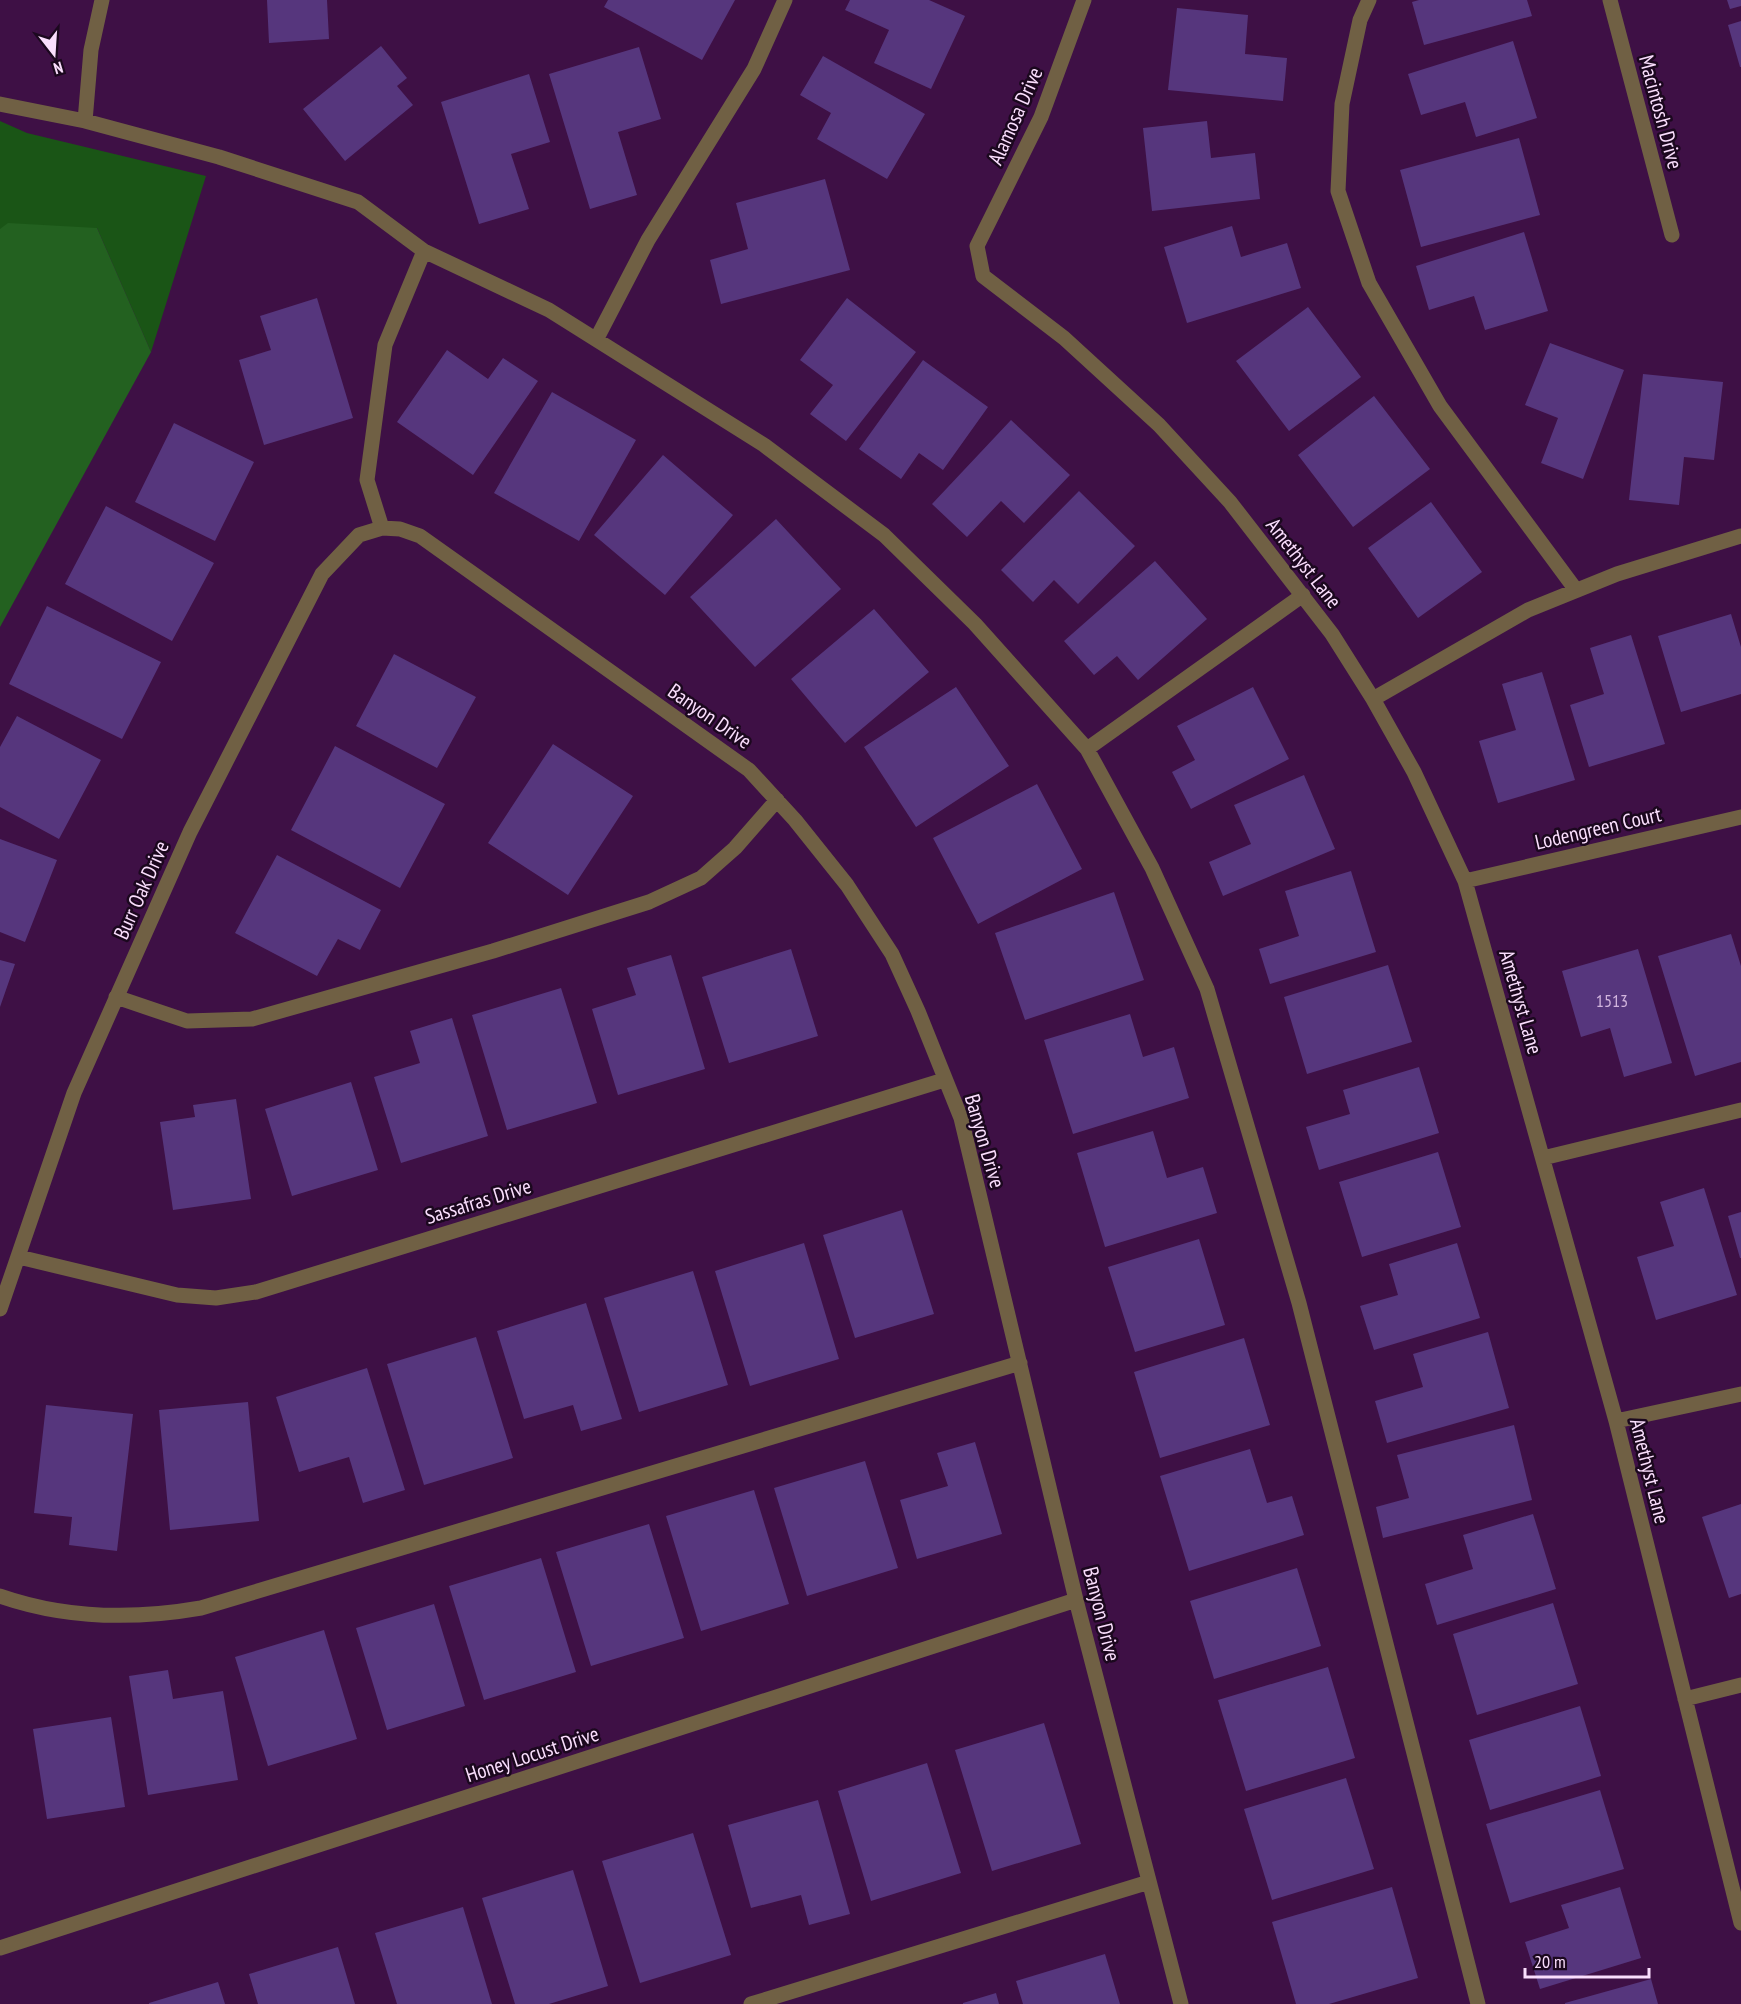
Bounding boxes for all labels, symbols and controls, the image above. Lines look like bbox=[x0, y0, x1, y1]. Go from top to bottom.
north arrow bbox=[24, 24, 84, 84]
street label: Macintosh Drive bbox=[1633, 52, 1689, 172]
text: N bbox=[51, 58, 65, 79]
street label: Alamosa Drive bbox=[982, 63, 1048, 169]
street label: Amethyst Lane bbox=[1260, 512, 1348, 614]
street label: Banyon Drive bbox=[663, 677, 757, 755]
street label: Lodengreen Court bbox=[1532, 800, 1664, 856]
street label: Burr Oak Drive bbox=[107, 836, 175, 944]
street label: Amethyst Lane bbox=[1493, 947, 1549, 1057]
house number: 1513 bbox=[1596, 989, 1628, 1012]
street label: Banyon Drive bbox=[959, 1091, 1011, 1191]
street label: Sassafras Drive bbox=[422, 1172, 534, 1230]
street label: Amethyst Lane bbox=[1624, 1416, 1676, 1526]
street label: Banyon Drive bbox=[1077, 1564, 1127, 1664]
street label: Honey Locust Drive bbox=[462, 1720, 602, 1788]
scale bar bbox=[1525, 1941, 1650, 1979]
text: 20 m bbox=[1534, 1950, 1566, 1973]

